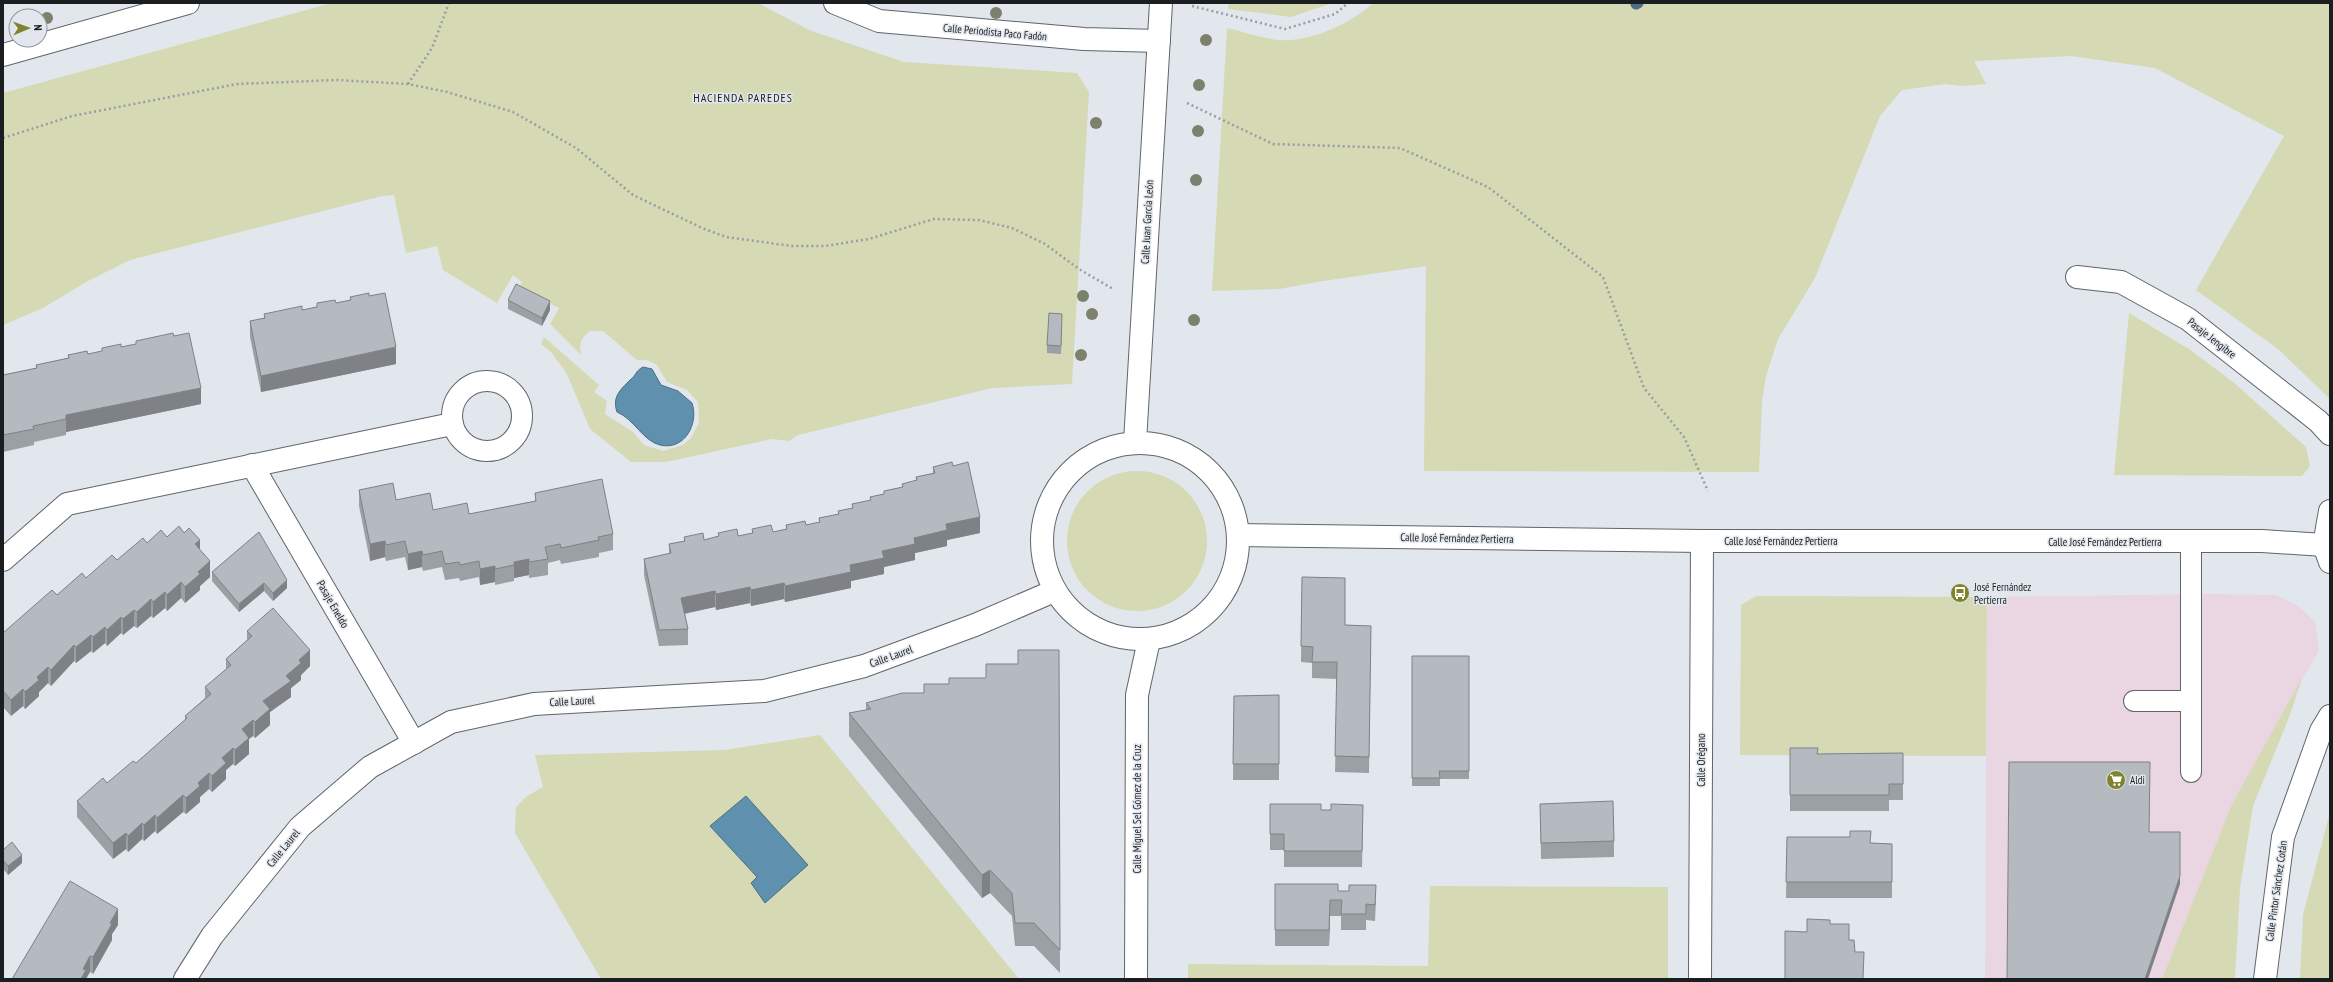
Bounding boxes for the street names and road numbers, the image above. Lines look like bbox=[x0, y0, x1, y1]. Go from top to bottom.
street label: Calle Periodista Paco Fadón bbox=[942, 20, 1048, 44]
street label: Calle Juan García León bbox=[1138, 179, 1156, 264]
street label: Pasaje Jengibre bbox=[2185, 315, 2239, 362]
street label: Calle José Fernández Pertierra bbox=[1400, 530, 1514, 546]
street label: Calle José Fernández Pertierra bbox=[1724, 534, 1838, 548]
street label: Calle José Fernández Pertierra bbox=[2048, 535, 2162, 549]
street label: Pasaje Eneldo bbox=[314, 578, 352, 630]
street label: Calle Laurel bbox=[867, 642, 915, 670]
street label: Calle Laurel bbox=[549, 693, 595, 709]
street label: Calle Orégano bbox=[1694, 733, 1708, 787]
street label: Calle Miguel Sel Gómez de la Cruz bbox=[1130, 744, 1144, 874]
street label: Calle Laurel bbox=[263, 826, 303, 870]
street label: Calle Pintor Sánchez Cotán bbox=[2262, 840, 2290, 942]

